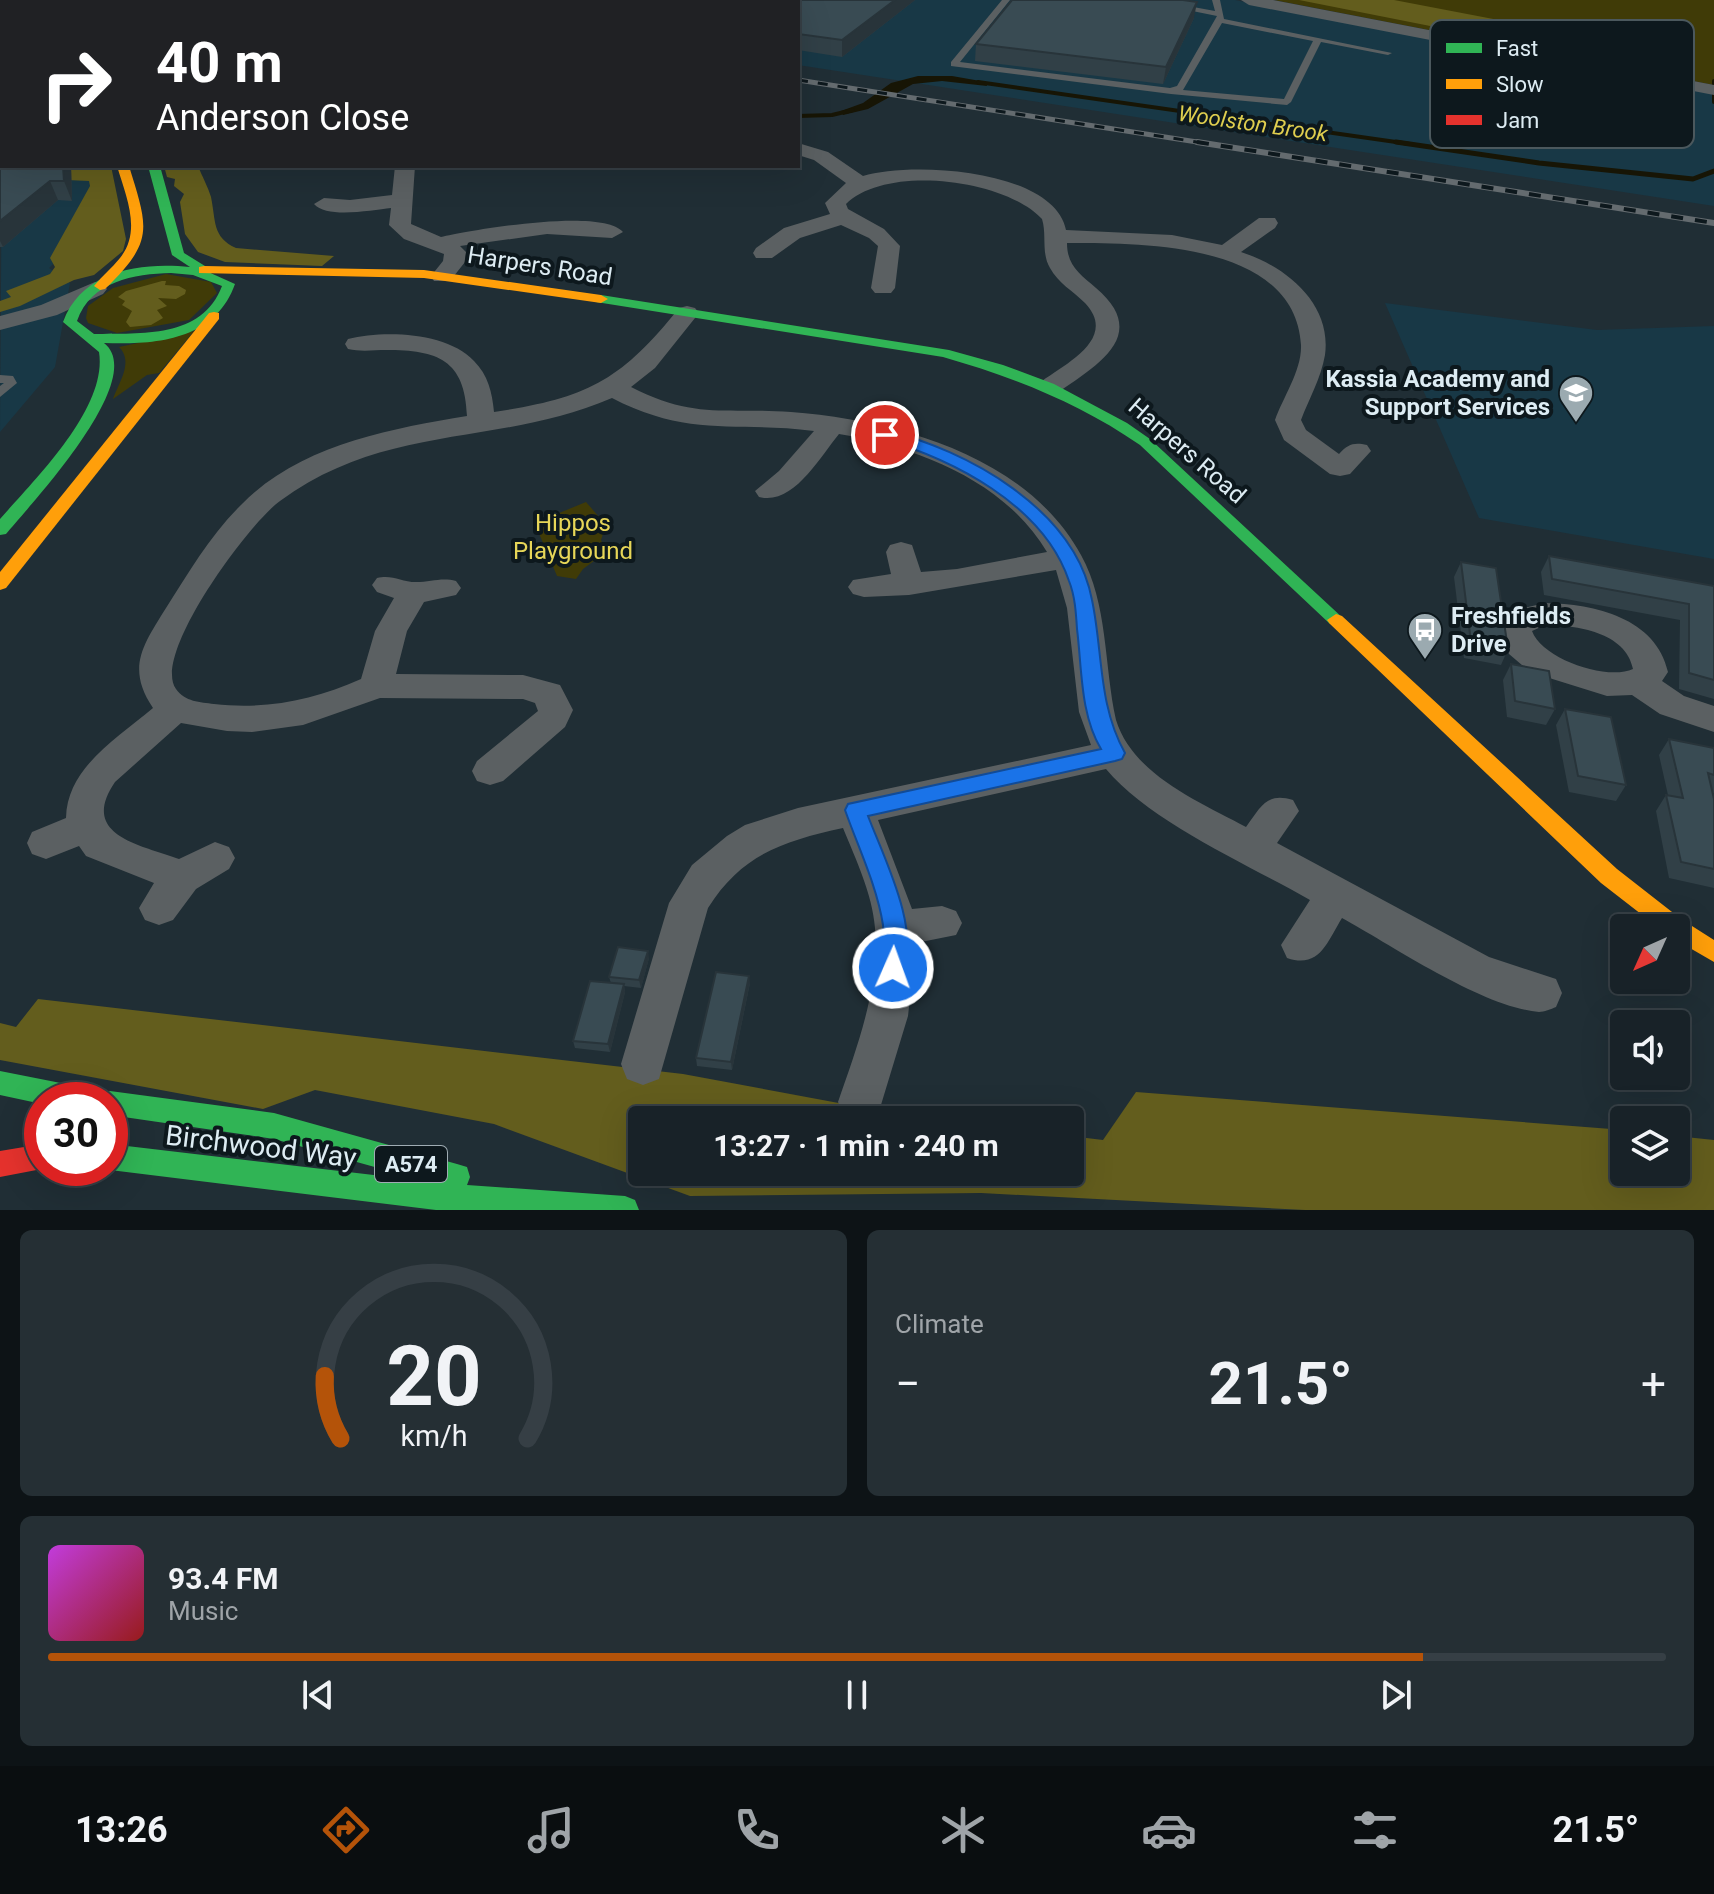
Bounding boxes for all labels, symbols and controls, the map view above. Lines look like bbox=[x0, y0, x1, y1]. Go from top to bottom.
legend bbox=[1430, 20, 1694, 148]
text: 40 m bbox=[156, 30, 283, 96]
icon: right bbox=[24, 32, 128, 136]
text: Fast bbox=[1496, 36, 1538, 61]
text: Slow bbox=[1496, 72, 1544, 97]
text: Anderson Close bbox=[156, 97, 409, 139]
water label: Woolston Brook bbox=[1177, 101, 1330, 147]
text: Jam bbox=[1496, 108, 1539, 133]
street label: Harpers Road bbox=[466, 241, 614, 291]
place label: Kassia Academy and Support Services bbox=[1325, 365, 1550, 421]
school or university icon: Kassia Academy and Support Services bbox=[1557, 374, 1595, 424]
street label: Harpers Road bbox=[1123, 393, 1251, 509]
pin bbox=[851, 401, 919, 469]
icon: arrive bbox=[863, 413, 907, 457]
park label: Hippos Playground bbox=[513, 509, 633, 565]
place label: Freshfields Drive bbox=[1451, 602, 1571, 658]
bus stop icon: Freshfields Drive bbox=[1406, 611, 1444, 661]
north arrow bbox=[1610, 914, 1690, 994]
map controls bbox=[1610, 914, 1690, 1186]
position arrow bbox=[851, 926, 935, 1010]
button: sound bbox=[1610, 1010, 1690, 1090]
speed limit sign: 30 bbox=[24, 1082, 128, 1186]
button: layers bbox=[1610, 1106, 1690, 1186]
street label: Birchwood Way bbox=[164, 1118, 358, 1175]
text: 13:27 · 1 min · 240 m bbox=[713, 1128, 999, 1163]
road number: A574 bbox=[375, 1146, 447, 1182]
text: Climate bbox=[895, 1309, 984, 1339]
text: 20 bbox=[386, 1328, 481, 1425]
text: 21.5° bbox=[1209, 1348, 1353, 1419]
text: − bbox=[895, 1358, 920, 1410]
text: + bbox=[1641, 1358, 1666, 1410]
text: km/h bbox=[400, 1419, 467, 1453]
text: 93.4 FM bbox=[168, 1561, 279, 1596]
text: Music bbox=[168, 1596, 238, 1626]
icon: previous bbox=[296, 1673, 340, 1717]
icon: pause bbox=[835, 1673, 879, 1717]
icon: next bbox=[1374, 1673, 1418, 1717]
icon: directions bbox=[318, 1802, 374, 1858]
icon: music bbox=[523, 1802, 579, 1858]
icon: phone bbox=[729, 1802, 785, 1858]
icon: climate bbox=[935, 1802, 991, 1858]
icon: car bbox=[1141, 1802, 1197, 1858]
icon: filters bbox=[1347, 1802, 1403, 1858]
text: 13:26 bbox=[75, 1809, 168, 1851]
text: 21.5° bbox=[1553, 1809, 1639, 1851]

